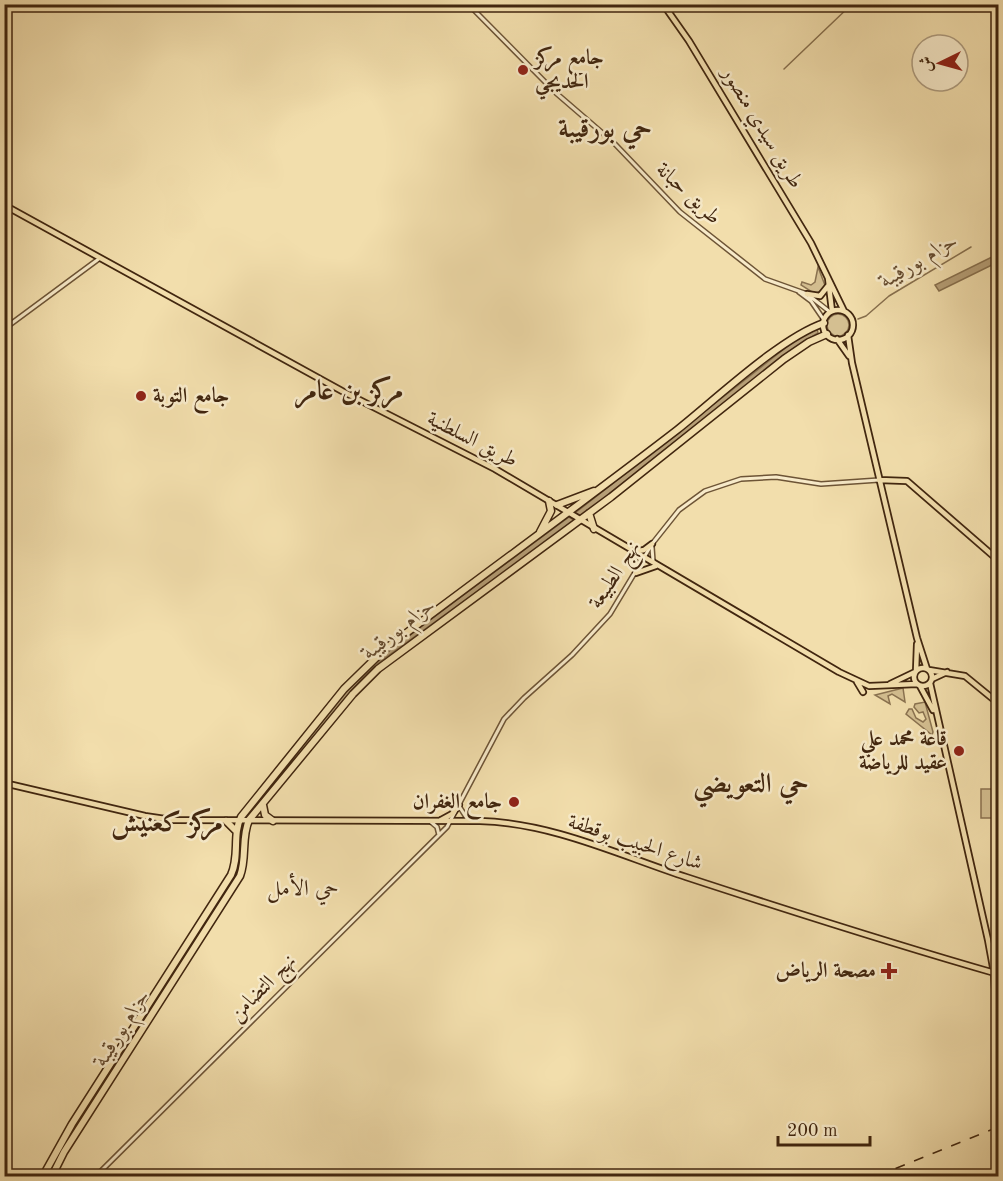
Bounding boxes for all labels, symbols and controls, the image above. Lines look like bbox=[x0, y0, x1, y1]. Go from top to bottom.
north arrow bbox=[910, 33, 970, 93]
place label: جامع مركز الحديجي bbox=[533, 46, 604, 100]
text: ش bbox=[918, 56, 936, 73]
street label: طريق سيدي منصور bbox=[713, 62, 806, 194]
marker: جامع مركز الحديجي bbox=[516, 63, 530, 77]
district label: حي بورقيبة bbox=[558, 116, 652, 150]
street label: طريق حبانة bbox=[651, 159, 724, 230]
water label: حزام بورقيبة bbox=[875, 229, 965, 300]
district label: مركز بن عامر bbox=[295, 375, 403, 409]
place label: جامع التوبة bbox=[153, 385, 230, 414]
marker: جامع التوبة bbox=[134, 389, 148, 403]
street label: طريق السلطنية bbox=[423, 408, 521, 473]
street label: نهج الطبيعة bbox=[585, 537, 650, 616]
water label: حزام بورقيبة bbox=[357, 594, 444, 671]
place label: قاعة محمد علي عقيد للرياضة bbox=[859, 728, 947, 776]
marker: قاعة محمد علي عقيد للرياضة bbox=[952, 744, 966, 758]
district label: حي التعويضي bbox=[693, 771, 809, 808]
place label: جامع الغفران bbox=[412, 791, 502, 820]
marker: جامع الغفران bbox=[507, 795, 521, 809]
district label: مركز كعنيش bbox=[111, 807, 223, 841]
street label: شارع الحبيب بوقطفة bbox=[563, 811, 705, 880]
district label: حي الأمل bbox=[267, 872, 339, 906]
street label: نهج التضامن bbox=[226, 951, 305, 1030]
place label: مصحة الرياض bbox=[776, 960, 876, 983]
marker: مصحة الرياض bbox=[880, 962, 898, 980]
water label: حزام بورقيبة bbox=[89, 986, 160, 1076]
scale bar bbox=[778, 1109, 870, 1147]
text: 200 m bbox=[787, 1122, 838, 1140]

